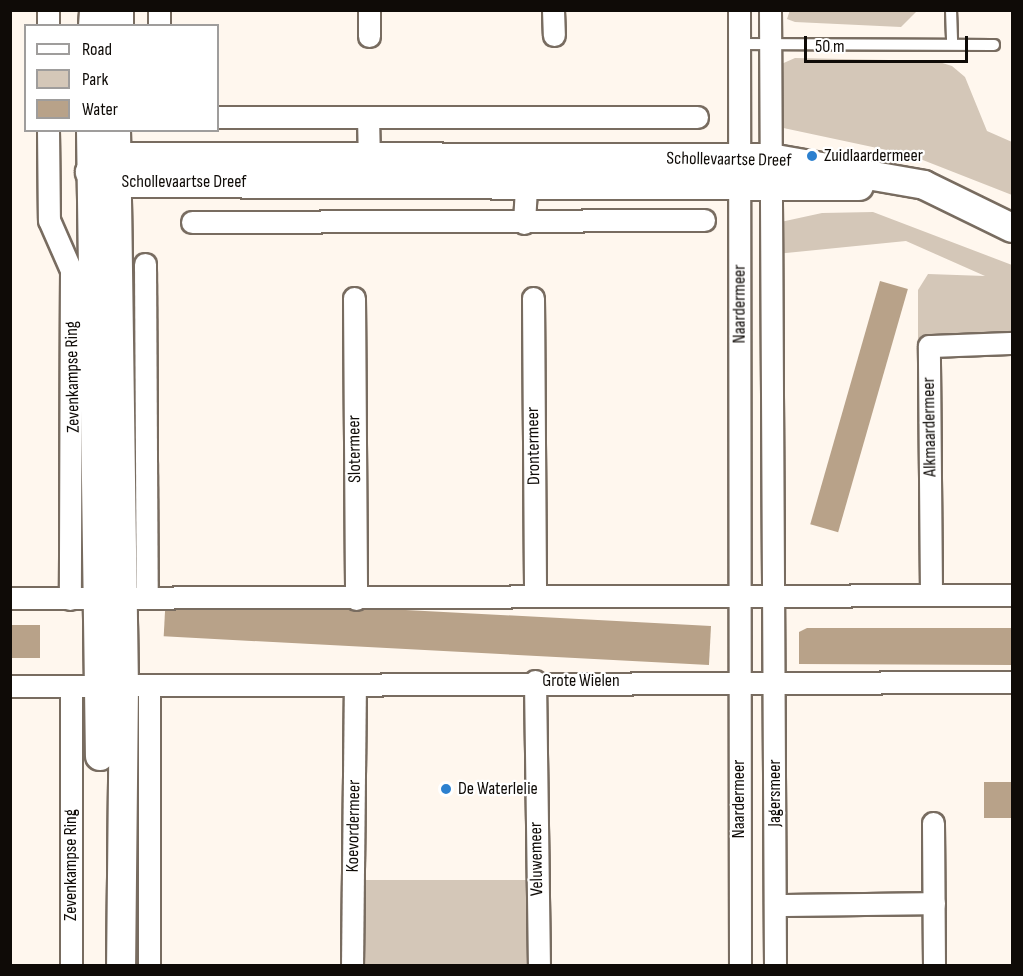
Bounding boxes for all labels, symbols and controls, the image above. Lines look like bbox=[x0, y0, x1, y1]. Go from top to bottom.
legend bbox=[24, 24, 219, 132]
scale bar bbox=[807, 24, 970, 62]
text: 50 m bbox=[815, 36, 845, 57]
text: Road bbox=[82, 39, 112, 60]
text: Park bbox=[82, 69, 108, 90]
text: Water bbox=[82, 99, 118, 120]
place label: Zuidlaardermeer bbox=[824, 145, 923, 167]
street label: Schollevaartse Dreef bbox=[666, 148, 792, 172]
marker: Zuidlaardermeer bbox=[805, 149, 819, 163]
street label: Schollevaartse Dreef bbox=[121, 171, 247, 193]
street label: Naardermeer bbox=[729, 264, 751, 344]
street label: Zevenkampse Ring bbox=[61, 321, 85, 433]
street label: Alkmaardermeer bbox=[918, 377, 942, 477]
street label: Drontermeer bbox=[523, 407, 545, 485]
street label: Slotermeer bbox=[344, 415, 366, 483]
street label: Grote Wielen bbox=[542, 670, 620, 692]
street label: Naardermeer bbox=[728, 759, 750, 839]
street label: Jagersmeer bbox=[764, 759, 786, 827]
place label: De Waterlelie bbox=[458, 778, 538, 800]
street label: Koevordermeer bbox=[342, 779, 366, 873]
marker: De Waterlelie bbox=[439, 782, 453, 796]
street label: Zevenkampse Ring bbox=[60, 809, 82, 921]
street label: Veluwemeer bbox=[526, 822, 548, 896]

